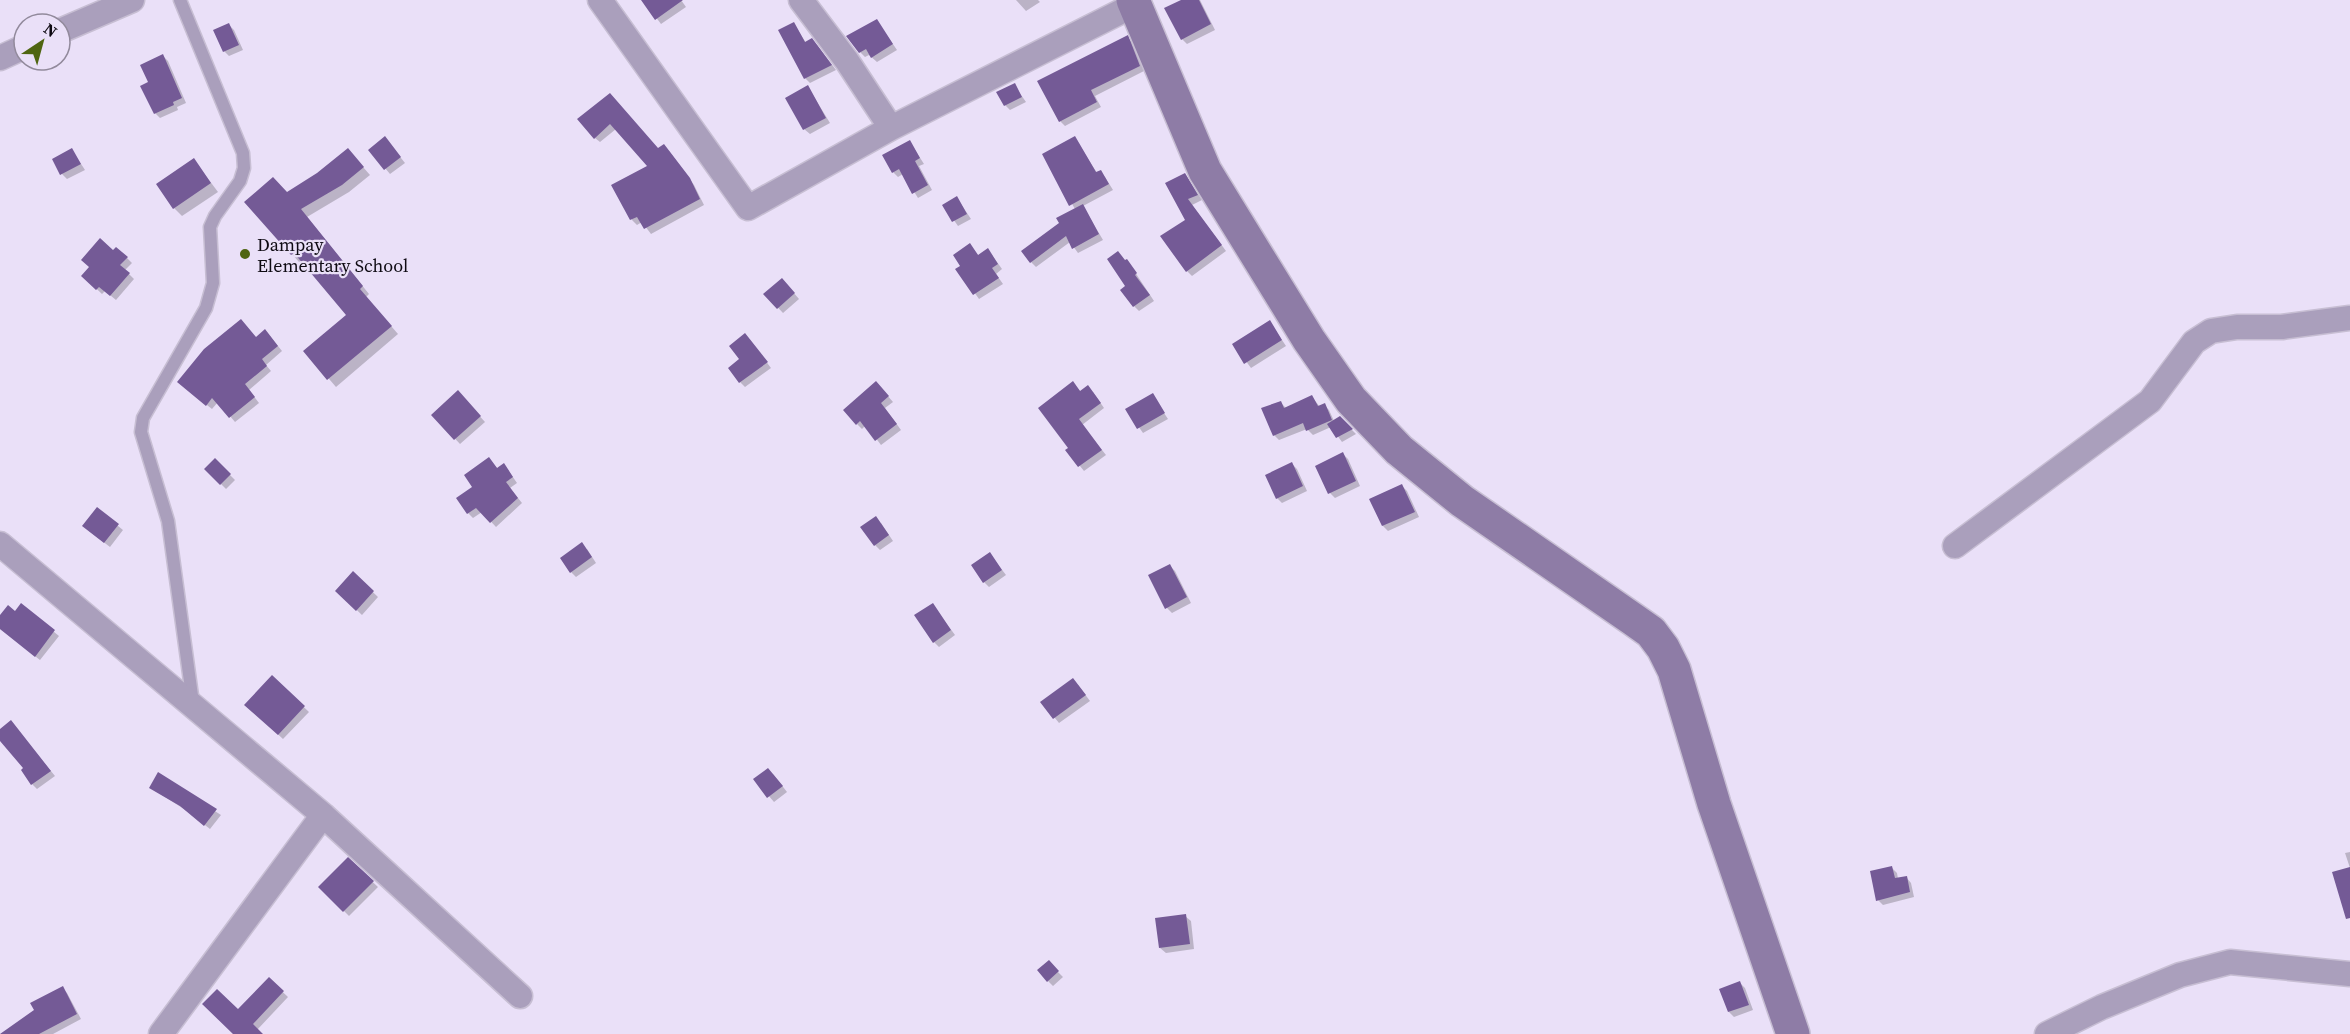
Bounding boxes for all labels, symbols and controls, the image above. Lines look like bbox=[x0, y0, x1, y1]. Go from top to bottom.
north arrow bbox=[12, 12, 72, 72]
text: N bbox=[40, 18, 62, 42]
place label: Dampay Elementary School bbox=[257, 232, 408, 278]
marker: Dampay Elementary School bbox=[238, 247, 252, 261]

